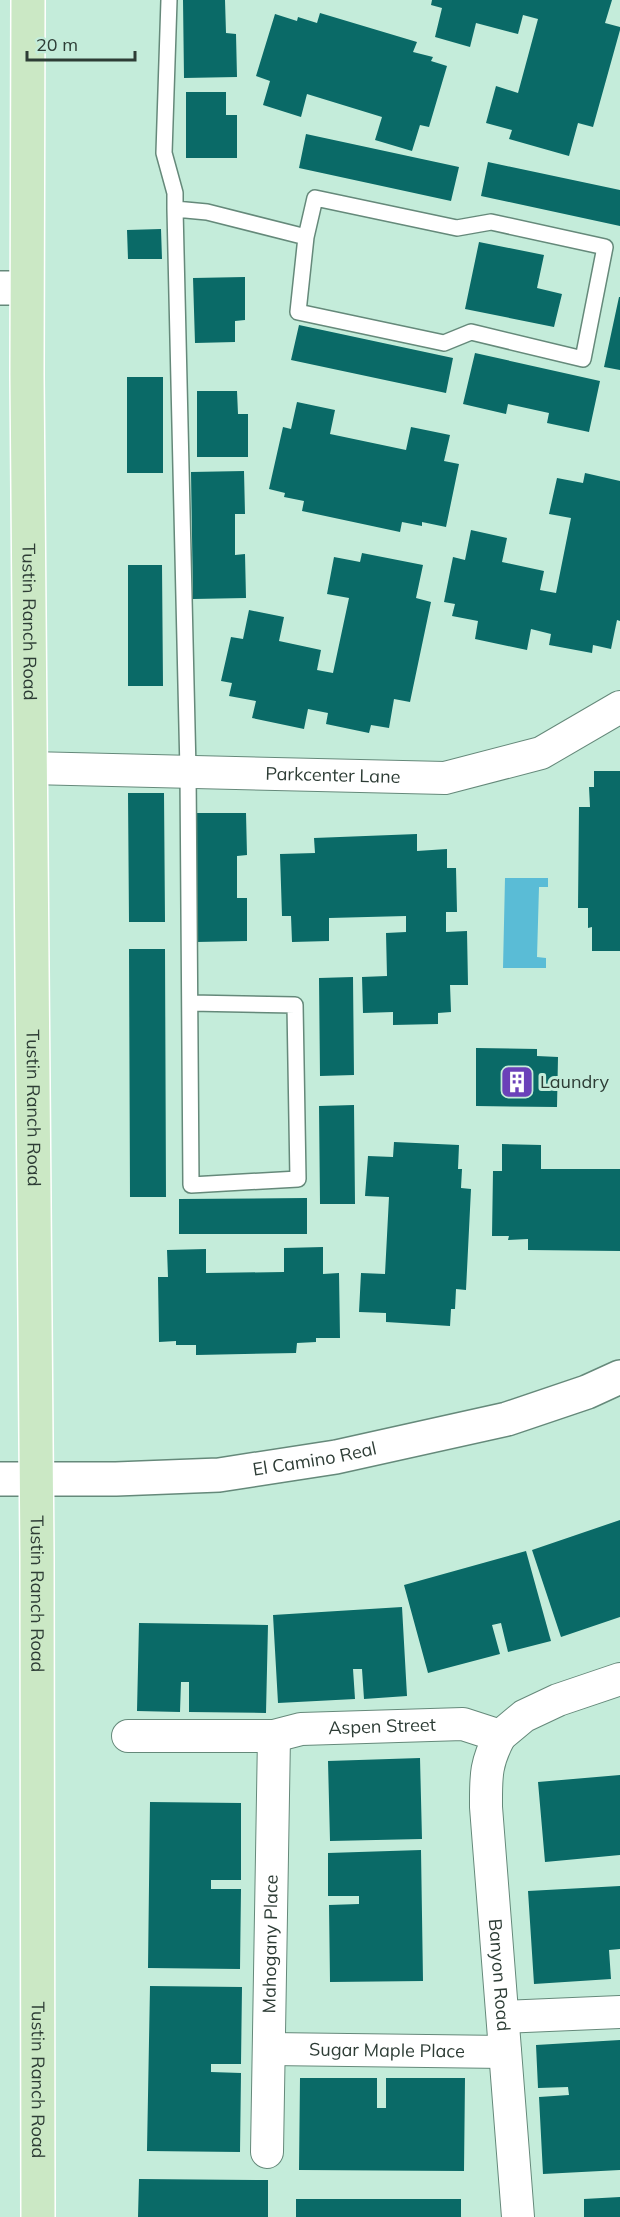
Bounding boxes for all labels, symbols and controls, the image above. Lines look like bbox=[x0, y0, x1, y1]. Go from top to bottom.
scale bar bbox=[27, 24, 135, 62]
text: 20 m bbox=[36, 33, 78, 56]
street label: Tustin Ranch Road bbox=[17, 543, 42, 701]
street label: Parkcenter Lane bbox=[265, 762, 401, 788]
street label: Tustin Ranch Road bbox=[22, 1029, 46, 1186]
building icon: Laundry bbox=[499, 1064, 535, 1100]
place label: Laundry bbox=[540, 1070, 609, 1093]
street label: El Camino Real bbox=[251, 1436, 379, 1481]
street label: Tustin Ranch Road bbox=[26, 1515, 49, 1672]
street label: Aspen Street bbox=[328, 1713, 436, 1739]
street label: Mahogany Place bbox=[257, 1874, 283, 2014]
street label: Banyon Road bbox=[484, 1918, 515, 2032]
street label: Tustin Ranch Road bbox=[27, 2002, 50, 2158]
street label: Sugar Maple Place bbox=[309, 2038, 465, 2062]

